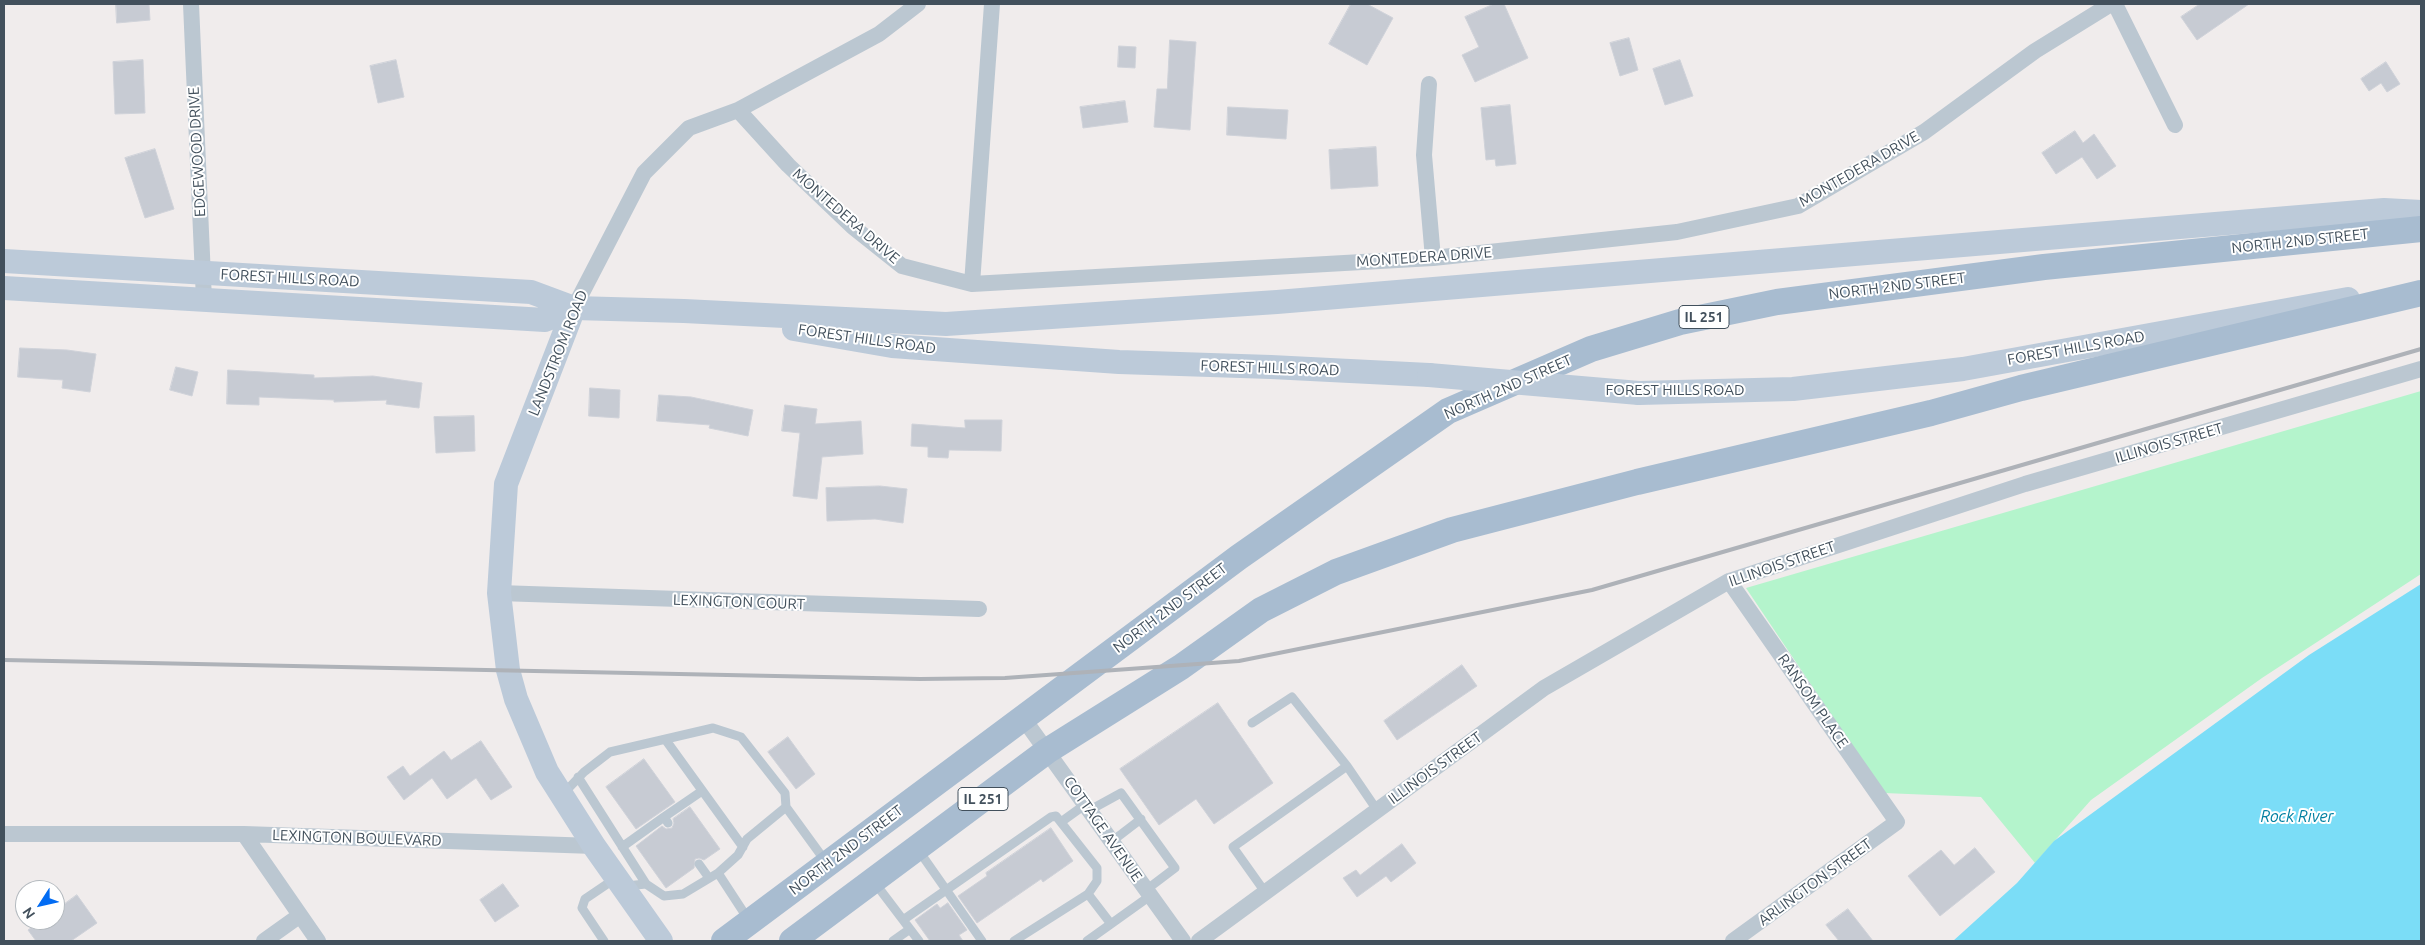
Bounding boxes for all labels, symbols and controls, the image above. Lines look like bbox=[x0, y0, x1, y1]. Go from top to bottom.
street label: EDGEWOOD DRIVE bbox=[185, 86, 209, 218]
street label: MONTEDERA DRIVE bbox=[1796, 127, 1922, 211]
street label: MONTEDERA DRIVE bbox=[789, 165, 903, 267]
street label: NORTH 2ND STREET bbox=[2231, 225, 2369, 257]
street label: MONTEDERA DRIVE bbox=[1356, 243, 1492, 271]
street label: FOREST HILLS ROAD bbox=[220, 265, 360, 291]
street label: NORTH 2ND STREET bbox=[1828, 269, 1966, 303]
street label: LANDSTROM ROAD bbox=[525, 288, 591, 418]
road number: IL 251 bbox=[1679, 306, 1729, 328]
street label: FOREST HILLS ROAD bbox=[797, 320, 937, 358]
street label: FOREST HILLS ROAD bbox=[2006, 327, 2146, 369]
street label: NORTH 2ND STREET bbox=[1441, 351, 1575, 423]
street label: FOREST HILLS ROAD bbox=[1200, 357, 1340, 379]
street label: FOREST HILLS ROAD bbox=[1605, 381, 1745, 399]
street label: ILLINOIS STREET bbox=[2113, 419, 2225, 467]
street label: ILLINOIS STREET bbox=[1727, 537, 1837, 591]
street label: NORTH 2ND STREET bbox=[1110, 559, 1230, 657]
street label: LEXINGTON COURT bbox=[673, 591, 805, 613]
street label: RANSOM PLACE bbox=[1774, 651, 1852, 751]
street label: ILLINOIS STREET bbox=[1385, 728, 1485, 808]
street label: COTTAGE AVENUE bbox=[1060, 773, 1146, 885]
road number: IL 251 bbox=[958, 788, 1008, 811]
street label: NORTH 2ND STREET bbox=[786, 801, 906, 899]
water label: Rock River bbox=[2260, 807, 2334, 827]
street label: LEXINGTON BOULEVARD bbox=[272, 826, 442, 850]
street label: ARLINGTON STREET bbox=[1755, 835, 1875, 929]
north arrow bbox=[15, 880, 65, 930]
text: N bbox=[19, 904, 38, 922]

